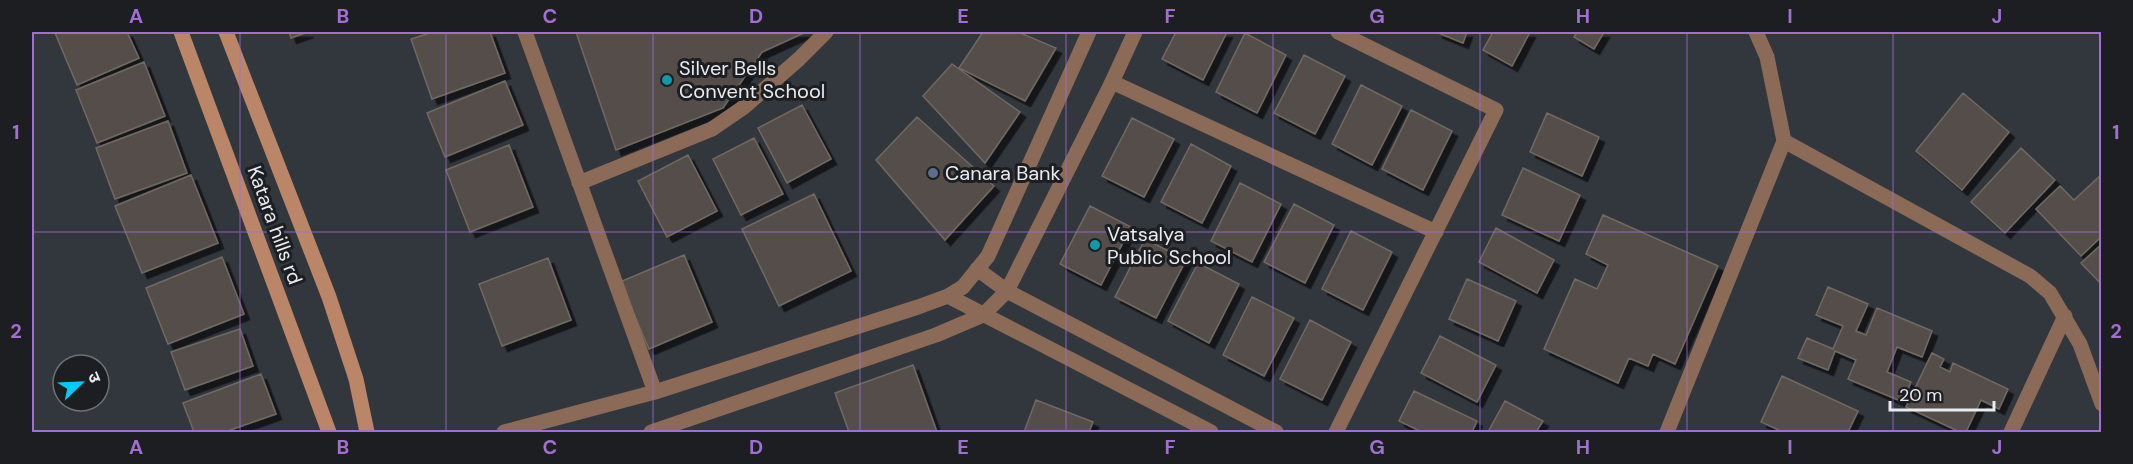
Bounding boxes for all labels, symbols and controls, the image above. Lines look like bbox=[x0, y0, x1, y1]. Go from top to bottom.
text: A bbox=[129, 3, 143, 29]
text: B bbox=[337, 3, 349, 29]
text: C bbox=[543, 3, 557, 29]
text: D bbox=[749, 3, 763, 29]
text: E bbox=[957, 3, 969, 29]
text: F bbox=[1164, 3, 1176, 29]
text: G bbox=[1369, 3, 1385, 29]
text: H bbox=[1576, 3, 1590, 29]
text: I bbox=[1787, 3, 1793, 29]
text: J bbox=[1992, 3, 2002, 29]
place label: Silver Bells Convent School bbox=[679, 55, 825, 104]
marker: Silver Bells Convent School bbox=[660, 73, 674, 87]
text: 1 bbox=[12, 119, 20, 145]
text: 1 bbox=[2112, 119, 2120, 145]
place label: Canara Bank bbox=[945, 160, 1061, 186]
street label: Katara hills rd bbox=[242, 162, 308, 288]
marker: Canara Bank bbox=[926, 166, 940, 180]
place label: Vatsalya Public School bbox=[1107, 221, 1231, 270]
marker: Vatsalya Public School bbox=[1088, 238, 1102, 252]
text: 2 bbox=[10, 318, 22, 344]
text: 2 bbox=[2110, 318, 2122, 344]
north arrow bbox=[51, 353, 111, 413]
text: उ bbox=[83, 369, 106, 386]
scale bar bbox=[1890, 374, 1994, 412]
text: 20 m bbox=[1899, 383, 1942, 407]
text: A bbox=[129, 434, 143, 460]
text: B bbox=[337, 434, 349, 460]
text: C bbox=[543, 434, 557, 460]
text: D bbox=[749, 434, 763, 460]
text: E bbox=[957, 434, 969, 460]
text: F bbox=[1164, 434, 1176, 460]
text: G bbox=[1369, 434, 1385, 460]
text: H bbox=[1576, 434, 1590, 460]
text: I bbox=[1787, 434, 1793, 460]
text: J bbox=[1992, 434, 2002, 460]

